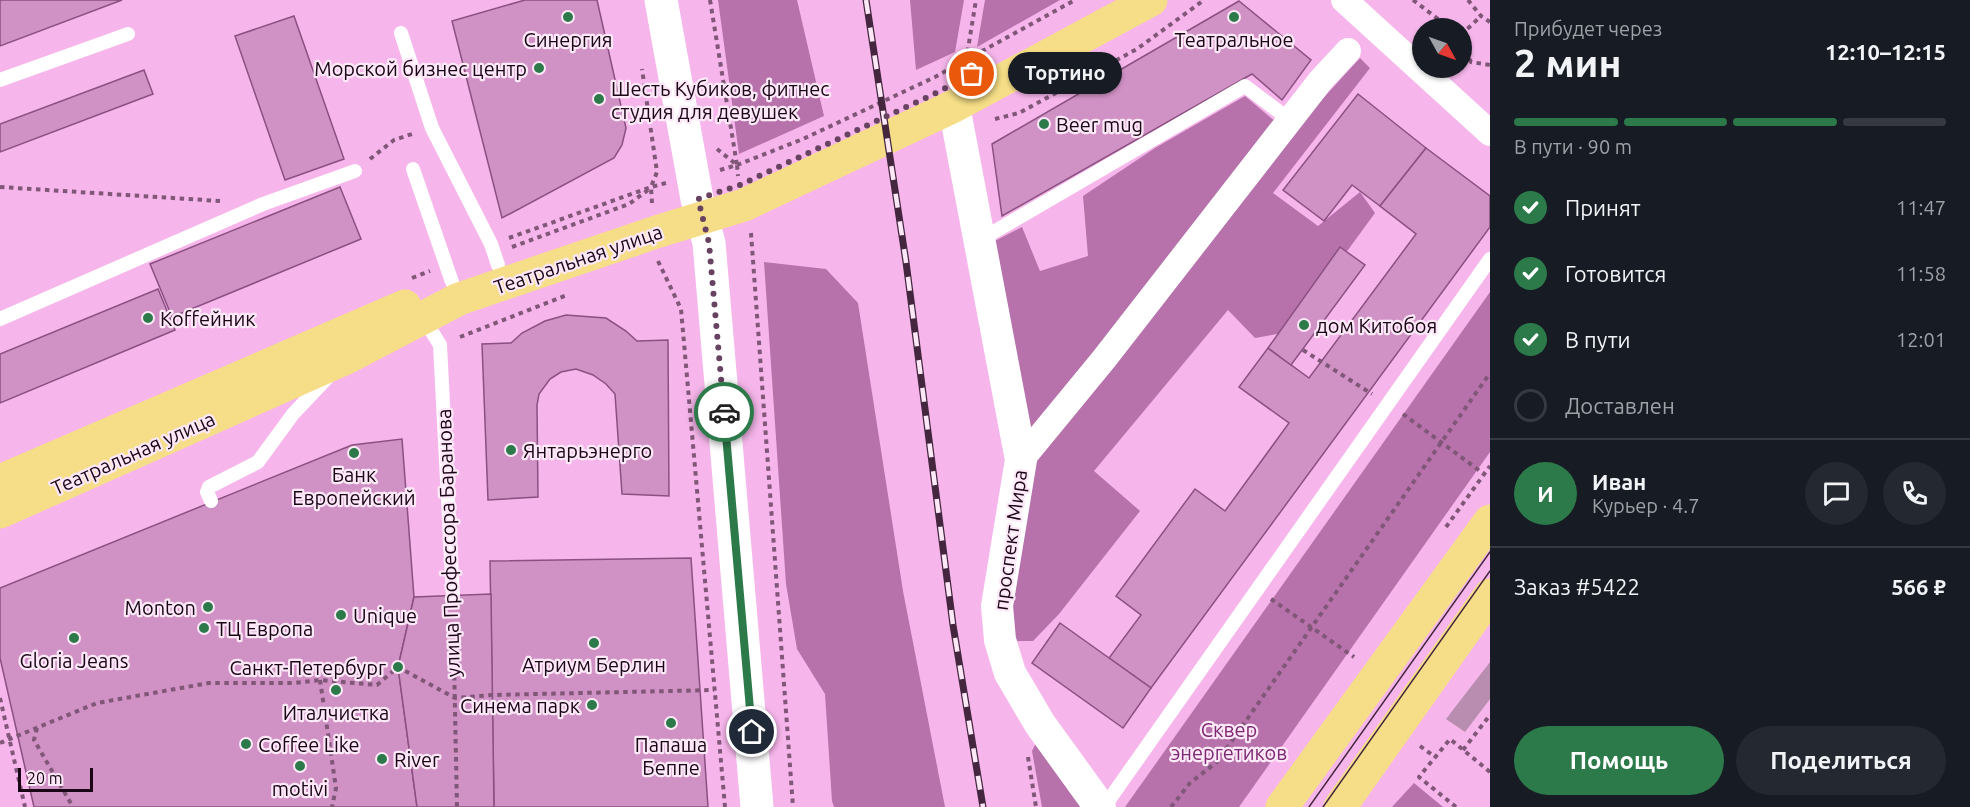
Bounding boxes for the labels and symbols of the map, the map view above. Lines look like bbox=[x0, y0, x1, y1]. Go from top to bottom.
marker: Синергия bbox=[561, 10, 575, 24]
marker: Театральное bbox=[1227, 10, 1241, 24]
north arrow bbox=[1412, 18, 1472, 78]
place label: Синергия bbox=[523, 28, 613, 51]
place label: Театральное bbox=[1175, 28, 1293, 51]
pin bbox=[946, 48, 997, 99]
callout: Тортино bbox=[1008, 53, 1122, 95]
place label: Морской бизнес центр bbox=[314, 57, 527, 80]
marker: Морской бизнес центр bbox=[532, 61, 546, 75]
place label: Шесть Кубиков, фитнес студия для девушек bbox=[611, 77, 830, 123]
marker: Шесть Кубиков, фитнес студия для девушек bbox=[592, 92, 606, 106]
place label: Beer mug bbox=[1056, 113, 1143, 136]
marker: Beer mug bbox=[1037, 117, 1051, 131]
street label: Театральная улица bbox=[491, 219, 665, 299]
place label: Коffейник bbox=[160, 307, 256, 330]
marker: Коffейник bbox=[141, 311, 155, 325]
place label: дом Китобоя bbox=[1316, 314, 1437, 337]
marker: дом Китобоя bbox=[1297, 318, 1311, 332]
courier bbox=[694, 382, 754, 442]
street label: Театральная улица bbox=[48, 407, 218, 499]
street label: улица Профессора Баранова bbox=[432, 408, 464, 678]
place label: Янтарьэнерго bbox=[523, 439, 652, 462]
marker: Янтарьэнерго bbox=[504, 443, 518, 457]
marker: Банк Европейский bbox=[347, 446, 361, 460]
place label: Банк Европейский bbox=[292, 463, 416, 509]
street label: проспект Мира bbox=[989, 468, 1031, 612]
place label: Monton bbox=[125, 596, 196, 619]
marker: Monton bbox=[201, 600, 215, 614]
place label: Unique bbox=[353, 604, 417, 627]
marker: Unique bbox=[334, 608, 348, 622]
place label: ТЦ Европа bbox=[216, 617, 313, 640]
marker: ТЦ Европа bbox=[197, 621, 211, 635]
marker: Gloria Jeans bbox=[67, 631, 81, 645]
marker: Атриум Берлин bbox=[587, 636, 601, 650]
place label: Gloria Jeans bbox=[20, 649, 128, 672]
place label: Атриум Берлин bbox=[522, 653, 666, 676]
place label: Санкт-Петербург bbox=[230, 656, 386, 679]
marker: Санкт-Петербург bbox=[391, 660, 405, 674]
marker: Италчистка bbox=[329, 683, 343, 697]
place label: Синема парк bbox=[460, 694, 580, 717]
marker: Синема парк bbox=[585, 698, 599, 712]
place label: Италчистка bbox=[283, 701, 389, 724]
pin bbox=[726, 706, 777, 757]
marker: Папаша Беппе bbox=[664, 716, 678, 730]
park label: Сквер энергетиков bbox=[1171, 718, 1287, 764]
place label: Coffee Like bbox=[258, 733, 360, 756]
place label: Папаша Беппе bbox=[635, 733, 707, 779]
marker: Coffee Like bbox=[239, 737, 253, 751]
place label: River bbox=[394, 748, 440, 771]
marker: River bbox=[375, 752, 389, 766]
marker: motivi bbox=[293, 759, 307, 773]
scale bar bbox=[18, 765, 93, 792]
place label: motivi bbox=[272, 777, 328, 800]

